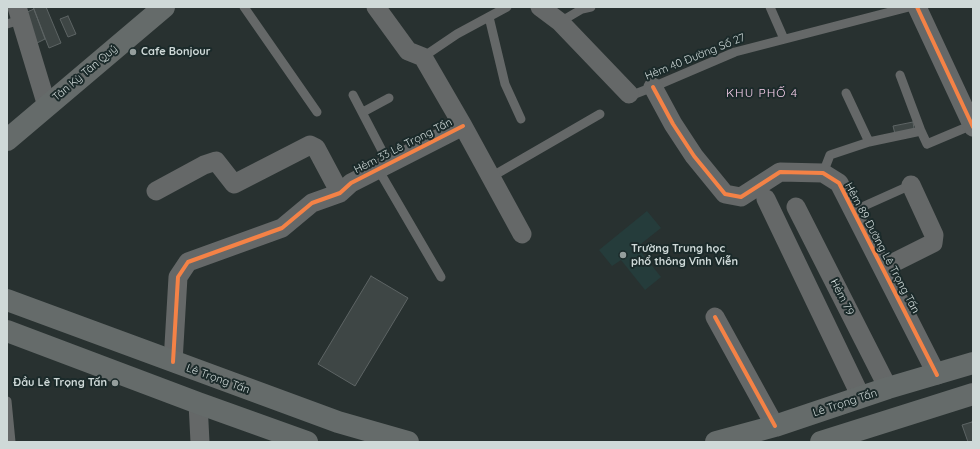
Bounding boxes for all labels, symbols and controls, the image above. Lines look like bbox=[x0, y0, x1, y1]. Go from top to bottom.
street label: Hẻm 40 Đường Số 27 bbox=[643, 31, 747, 83]
street label: Tân Kỳ Tân Quý bbox=[50, 42, 120, 104]
place label: Cafe Bonjour bbox=[141, 45, 211, 59]
marker: Cafe Bonjour bbox=[128, 47, 138, 57]
district label: KHU PHỐ 4 bbox=[726, 86, 798, 100]
street label: Hẻm 33 Lê Trọng Tấn bbox=[352, 116, 454, 176]
street label: Hẻm 89 Đường Lê Trọng Tấn bbox=[842, 180, 922, 316]
place label: Trường Trung học phổ thông Vĩnh Viễn bbox=[631, 242, 738, 268]
marker: Trường Trung học phổ thông Vĩnh Viễn bbox=[618, 250, 628, 260]
street label: Hẻm 79 bbox=[827, 277, 857, 317]
street label: Lê Trọng Tấn bbox=[184, 361, 252, 397]
place label: Đầu Lê Trọng Tấn bbox=[13, 376, 107, 390]
marker: Đầu Lê Trọng Tấn bbox=[110, 378, 120, 388]
street label: Lê Trọng Tấn bbox=[811, 386, 879, 420]

